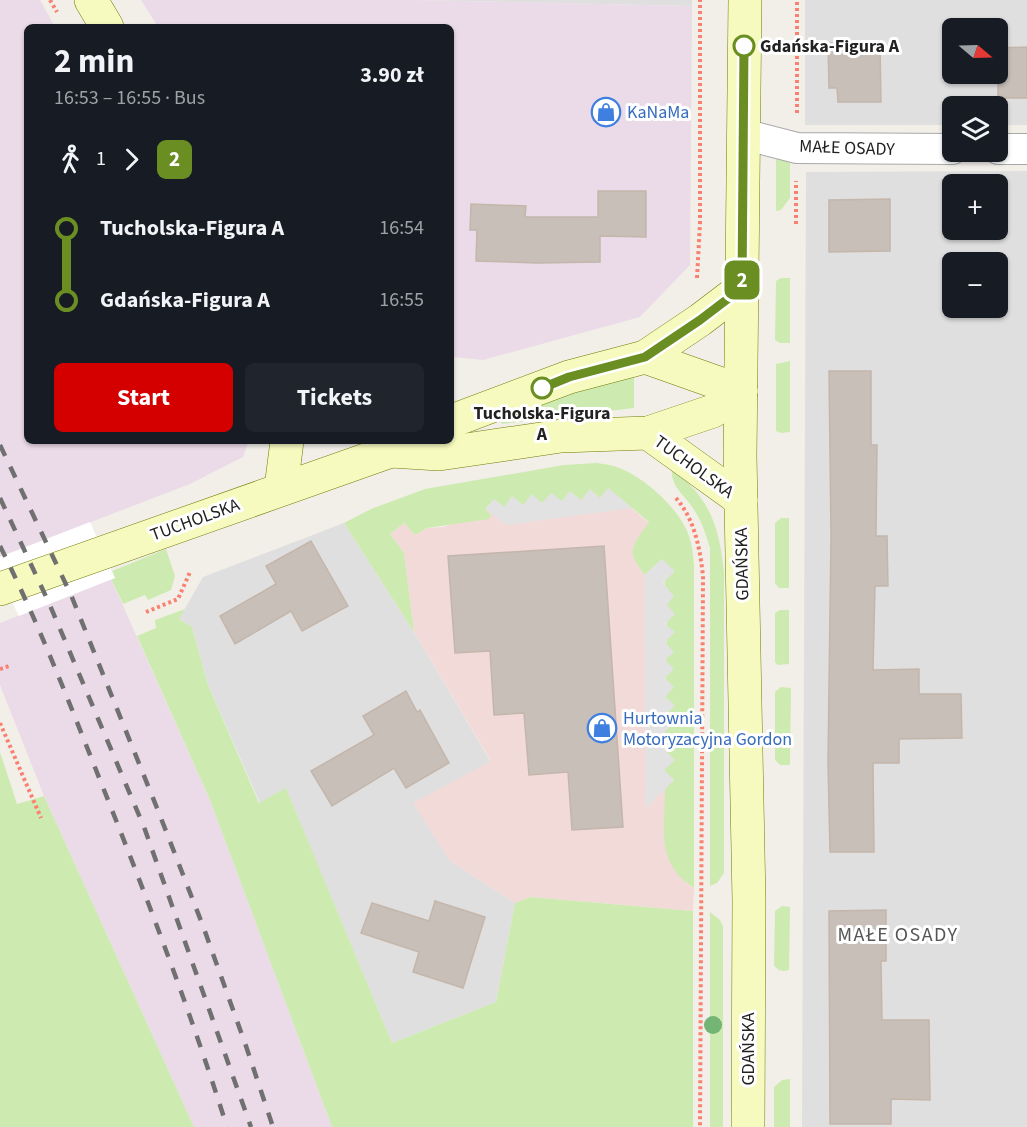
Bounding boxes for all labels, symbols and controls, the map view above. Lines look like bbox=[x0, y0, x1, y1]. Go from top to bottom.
north arrow bbox=[942, 18, 1008, 84]
map controls bbox=[942, 18, 1008, 318]
place label: Gdańska-Figura A bbox=[760, 34, 900, 59]
marker: Gdańska-Figura A bbox=[733, 35, 755, 57]
text: 2 min bbox=[54, 38, 134, 85]
text: 3.90 zł bbox=[360, 59, 424, 91]
text: 16:53 – 16:55 · Bus bbox=[54, 84, 205, 112]
shop icon: KaNaMa bbox=[590, 96, 622, 128]
button: layers bbox=[942, 96, 1008, 162]
place label: KaNaMa bbox=[627, 100, 689, 125]
street label: MAŁE OSADY bbox=[799, 134, 896, 162]
icon: walk bbox=[54, 143, 87, 176]
icon: forward bbox=[115, 143, 148, 176]
text: 2 bbox=[169, 144, 180, 174]
text: 1 bbox=[96, 145, 106, 173]
button: + bbox=[942, 174, 1008, 240]
text: Tucholska-Figura A bbox=[100, 212, 284, 244]
text: 16:54 bbox=[379, 214, 424, 242]
button: − bbox=[942, 252, 1008, 318]
line badge: 2 bbox=[722, 260, 762, 300]
text: 2 bbox=[736, 265, 748, 295]
text: Gdańska-Figura A bbox=[100, 284, 270, 316]
text: 16:55 bbox=[379, 286, 424, 314]
button: Start bbox=[54, 363, 233, 432]
button: Tickets bbox=[245, 363, 424, 432]
marker: Tucholska-Figura A bbox=[531, 377, 553, 399]
place label: Tucholska-Figura A bbox=[474, 401, 610, 447]
street label: TUCHOLSKA bbox=[649, 429, 739, 505]
street label: TUCHOLSKA bbox=[147, 492, 243, 548]
street label: GDAŃSKA bbox=[729, 527, 755, 601]
place label: Hurtownia Motoryzacyjna Gordon bbox=[623, 706, 792, 752]
shop icon: Hurtownia Motoryzacyjna Gordon bbox=[586, 712, 618, 744]
district label: MAŁE OSADY bbox=[837, 921, 959, 949]
street label: GDAŃSKA bbox=[736, 1012, 761, 1086]

